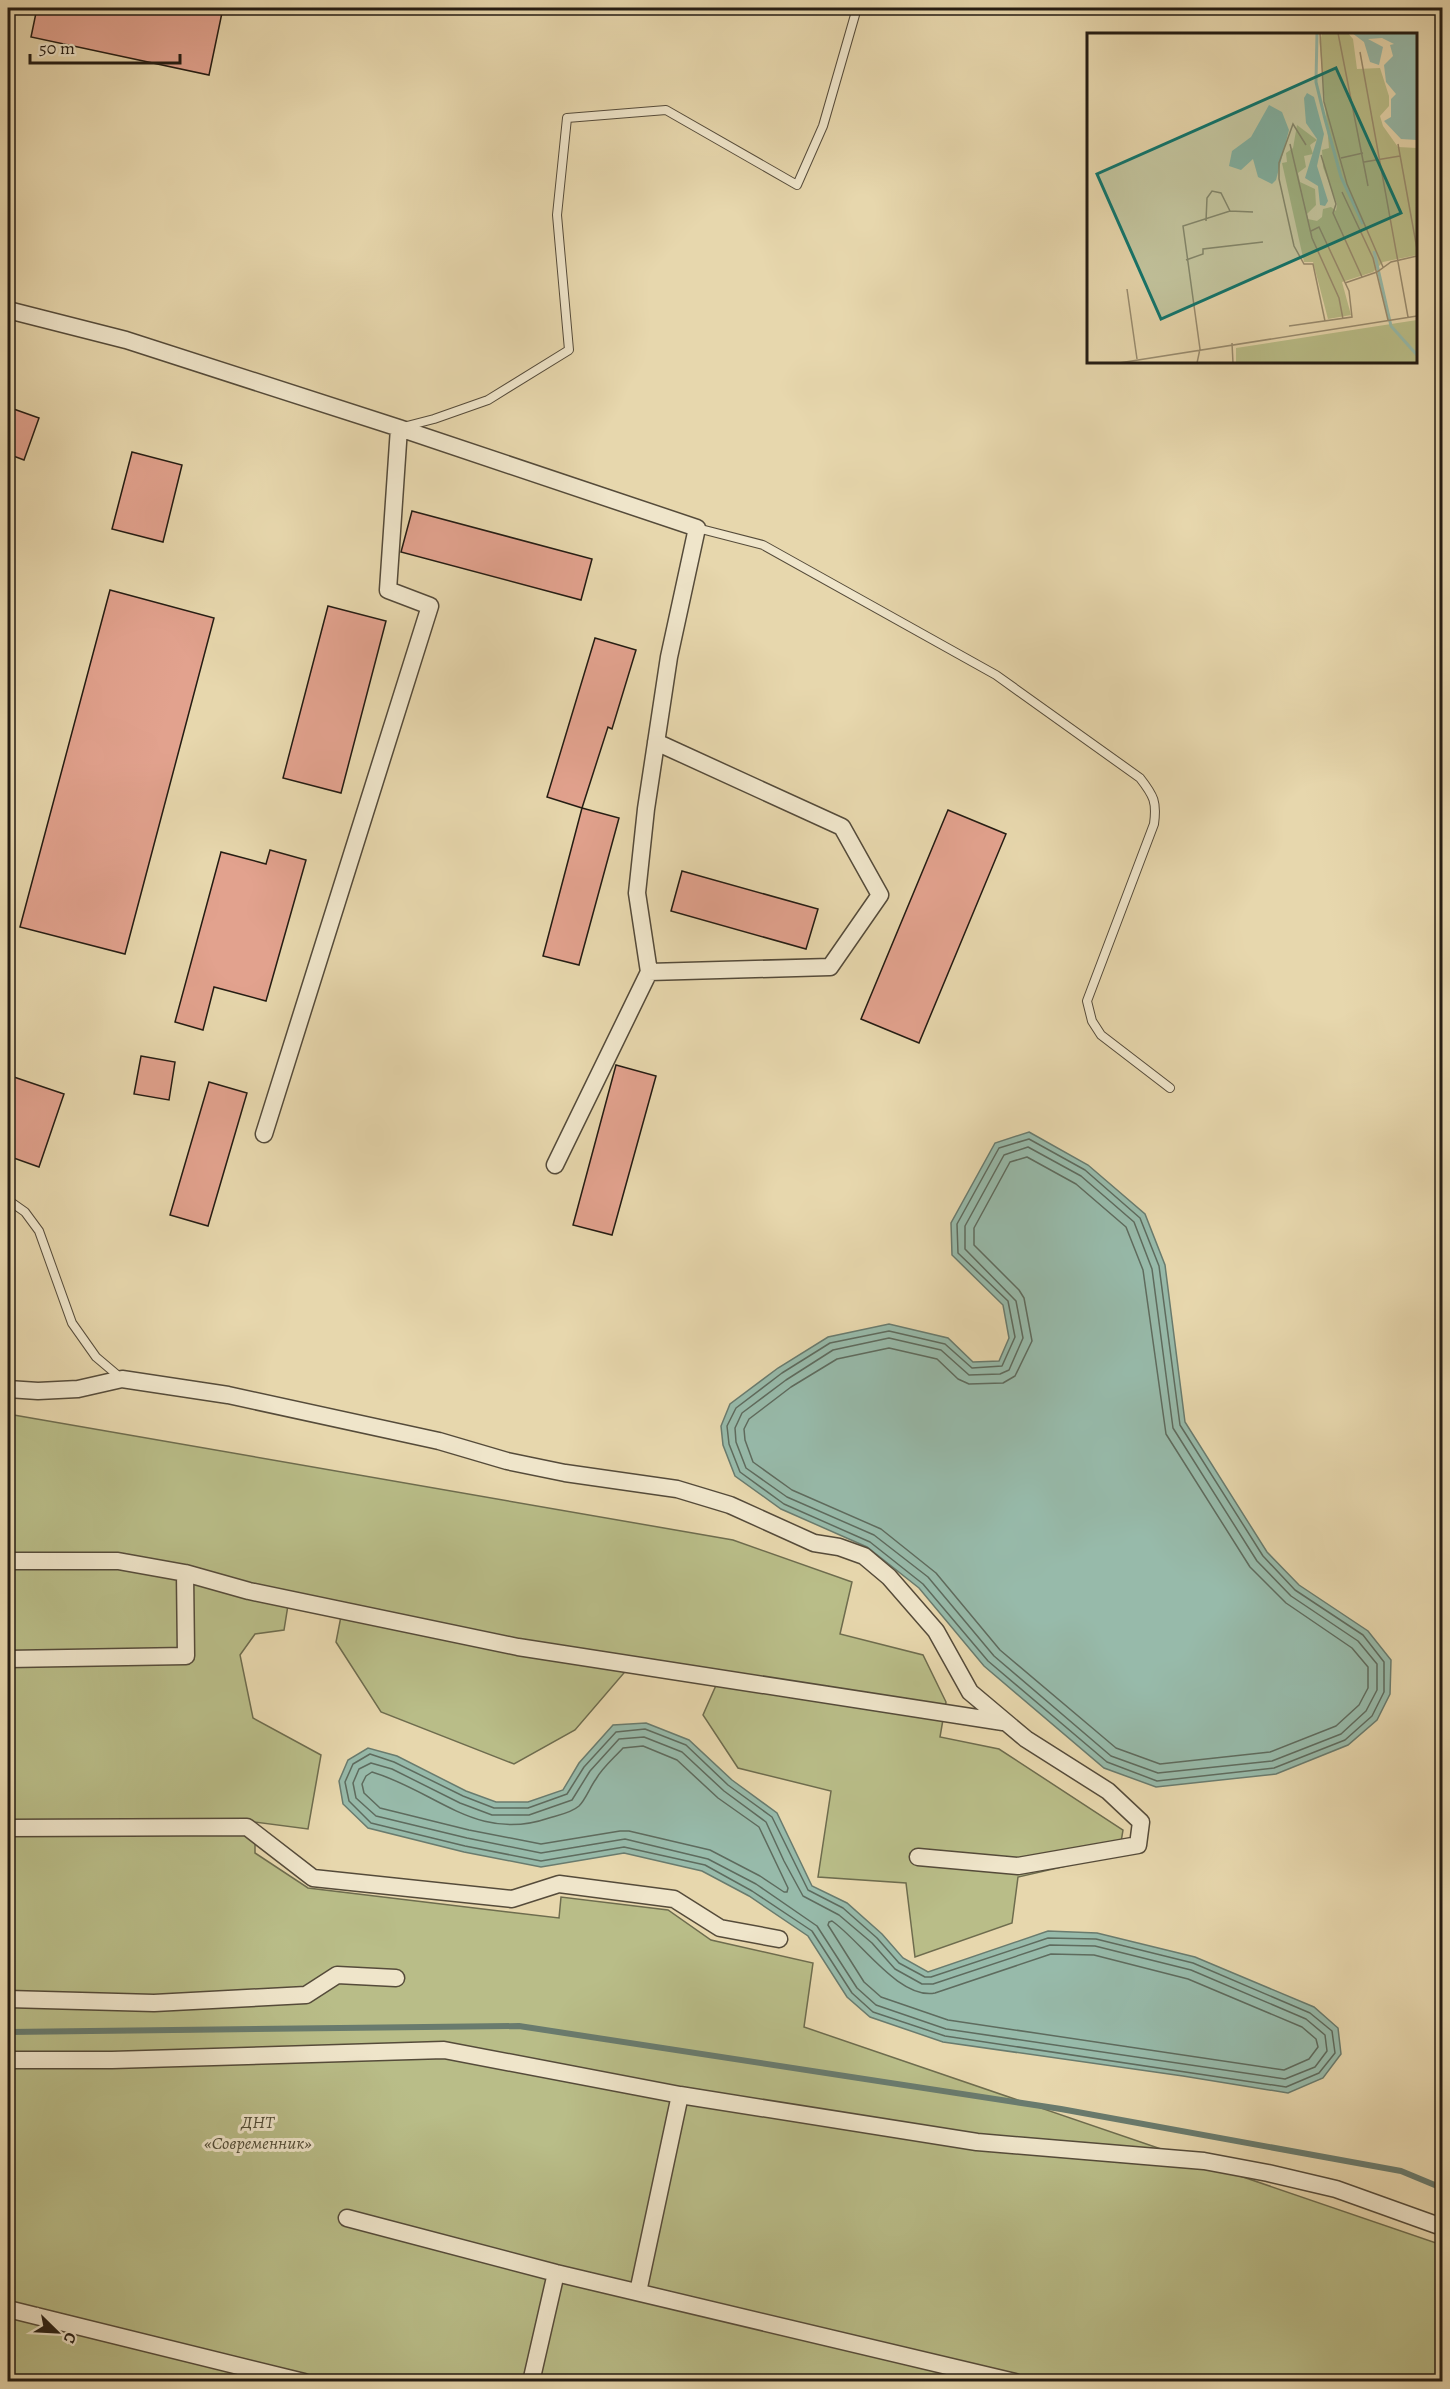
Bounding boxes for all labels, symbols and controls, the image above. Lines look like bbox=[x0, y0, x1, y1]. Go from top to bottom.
scale bar bbox=[30, 27, 180, 65]
inset map bbox=[1087, 33, 1417, 363]
text: 50 m bbox=[39, 36, 75, 60]
park label: ДНТ «Современник» bbox=[204, 2110, 312, 2155]
north arrow bbox=[27, 2302, 87, 2362]
text: С bbox=[58, 2329, 82, 2347]

